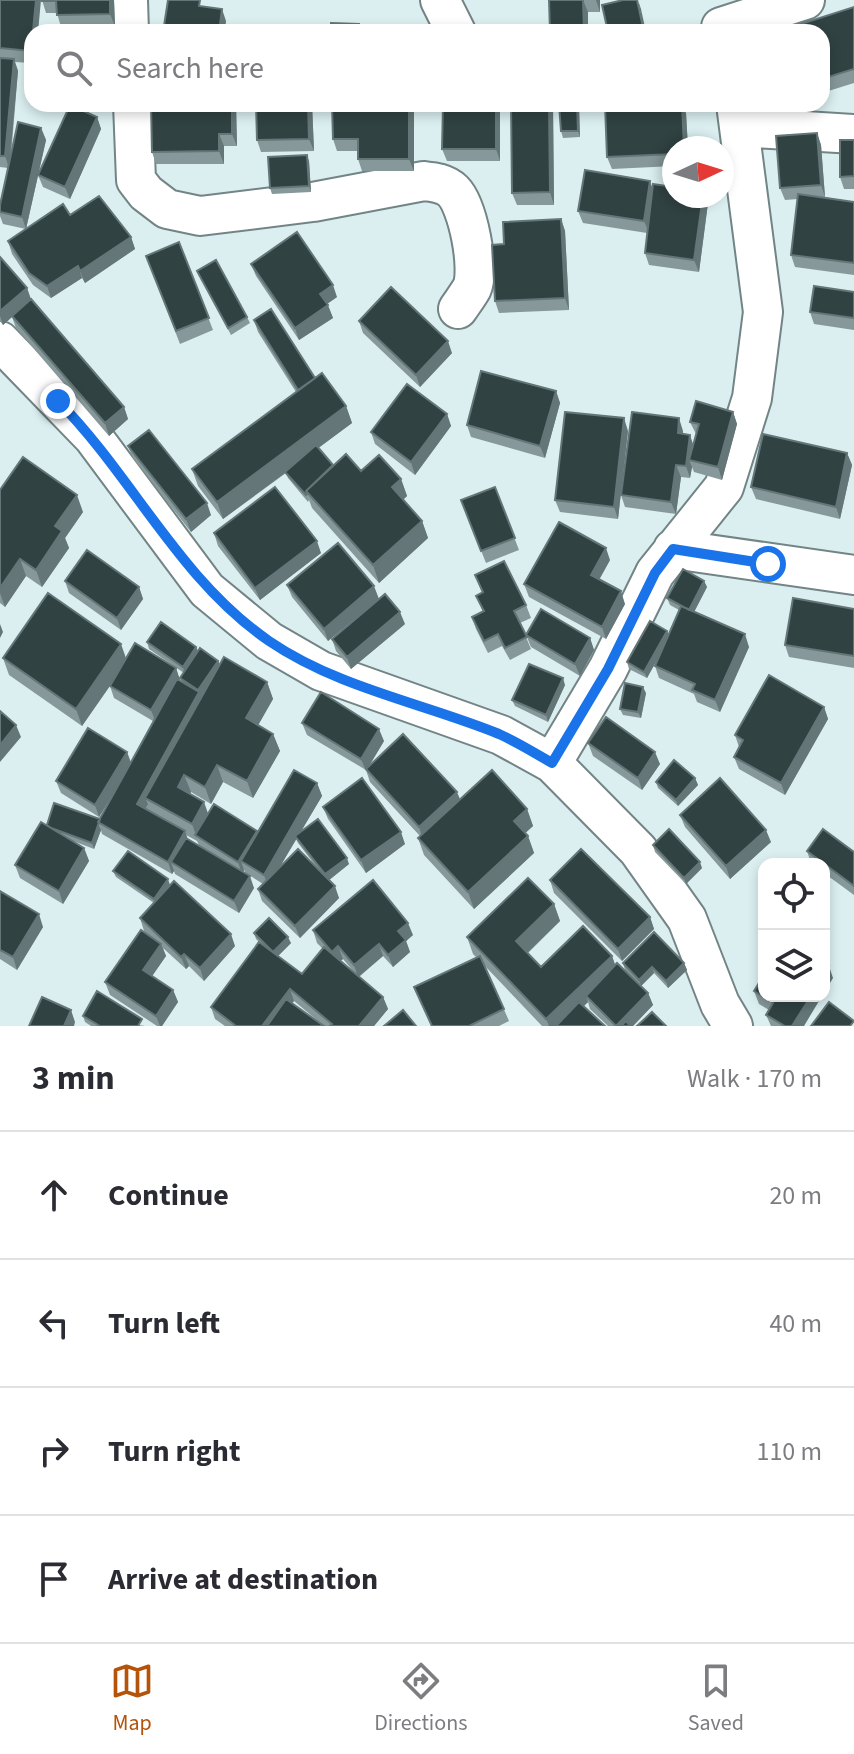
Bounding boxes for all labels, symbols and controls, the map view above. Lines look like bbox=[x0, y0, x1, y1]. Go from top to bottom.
search box bbox=[24, 24, 830, 112]
icon: search bbox=[52, 46, 96, 90]
text: Search here bbox=[116, 47, 264, 90]
north arrow bbox=[662, 136, 734, 208]
route end bbox=[40, 383, 76, 419]
route start bbox=[750, 546, 786, 582]
map controls bbox=[758, 858, 830, 1002]
button: locate bbox=[758, 858, 830, 930]
button: layers bbox=[758, 930, 830, 1002]
text: 3 min bbox=[32, 1054, 115, 1103]
text: Walk · 170 m bbox=[687, 1060, 822, 1097]
icon: ahead bbox=[32, 1173, 76, 1217]
text: Continue bbox=[108, 1174, 229, 1217]
text: 20 m bbox=[769, 1177, 822, 1214]
icon: left bbox=[32, 1301, 76, 1345]
text: Turn left bbox=[108, 1302, 220, 1345]
text: 40 m bbox=[769, 1305, 822, 1342]
icon: right bbox=[32, 1429, 76, 1473]
text: Turn right bbox=[108, 1430, 240, 1473]
text: 110 m bbox=[756, 1433, 822, 1470]
icon: arrive bbox=[32, 1557, 76, 1601]
text: Arrive at destination bbox=[108, 1558, 378, 1601]
tab: Map bbox=[110, 1659, 154, 1739]
tab: Directions bbox=[374, 1659, 467, 1739]
tab: Saved bbox=[688, 1659, 744, 1739]

